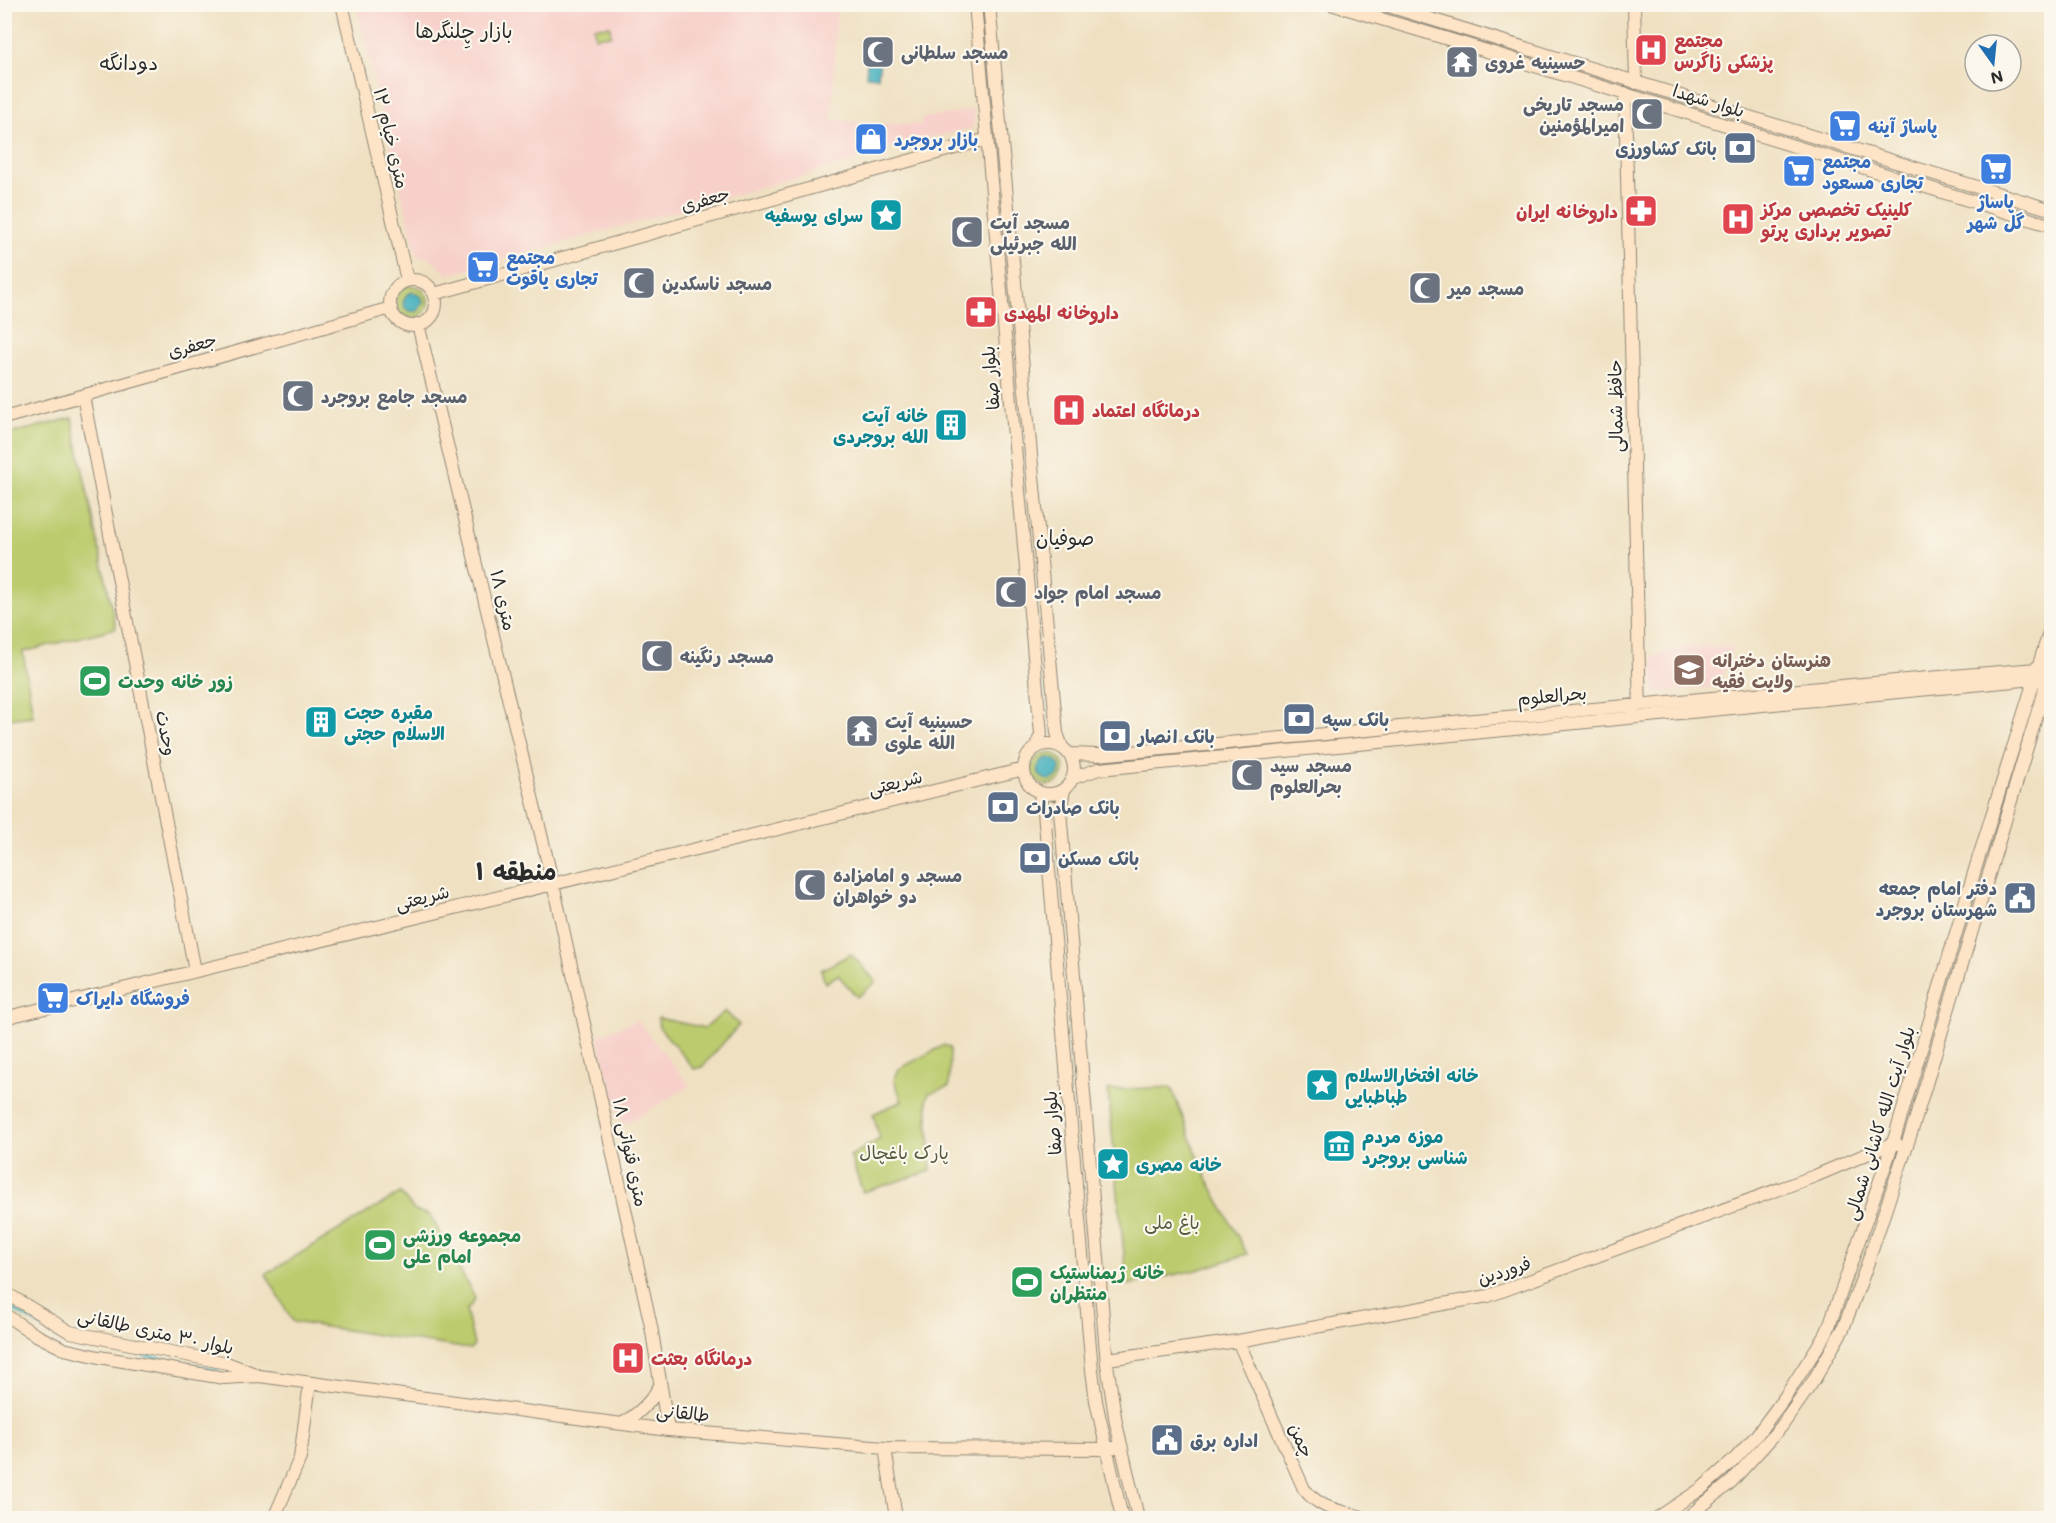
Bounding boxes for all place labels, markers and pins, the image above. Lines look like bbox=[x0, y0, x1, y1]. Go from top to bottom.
place label: مجتمع پزشکی زاگرس bbox=[1674, 28, 1774, 74]
hospital icon: مجتمع پزشکی زاگرس bbox=[1633, 32, 1669, 68]
mosque icon: مسجد سلطانی bbox=[860, 34, 896, 70]
place label: مسجد سلطانی bbox=[901, 40, 1008, 65]
temple icon: حسینیه غروی bbox=[1444, 44, 1480, 80]
place label: حسینیه غروی bbox=[1485, 50, 1585, 74]
place label: مسجد تاریخی امیرالمؤمنین bbox=[1523, 92, 1624, 137]
mosque icon: مسجد تاریخی امیرالمؤمنین bbox=[1629, 96, 1665, 132]
supermarket icon: پاساژ آینه bbox=[1827, 108, 1863, 144]
place label: پاساژ آینه bbox=[1868, 114, 1938, 139]
shop icon: بازار بروجرد bbox=[853, 121, 889, 157]
place label: بازار بروجرد bbox=[894, 127, 978, 151]
bank icon: بانک کشاورزی bbox=[1722, 130, 1758, 166]
place label: بانک کشاورزی bbox=[1615, 136, 1717, 160]
place label: مجتمع تجاری مسعود bbox=[1822, 149, 1924, 195]
supermarket icon: پاساژ گل شهر bbox=[1978, 151, 2014, 187]
supermarket icon: مجتمع تجاری مسعود bbox=[1781, 153, 1817, 189]
place label: پاساژ گل شهر bbox=[1965, 189, 2025, 234]
pharmacy icon: داروخانه ایران bbox=[1623, 193, 1659, 229]
place icon: سرای یوسفیه bbox=[868, 197, 904, 233]
place label: کلینیک تخصصی مرکز تصویر برداری پرتو bbox=[1759, 197, 1912, 243]
place label: داروخانه ایران bbox=[1516, 199, 1618, 224]
hospital icon: کلینیک تخصصی مرکز تصویر برداری پرتو bbox=[1720, 201, 1756, 237]
place label: سرای یوسفیه bbox=[765, 203, 863, 227]
place label: مسجد آیت الله جبرئیلی bbox=[990, 210, 1077, 256]
mosque icon: مسجد آیت الله جبرئیلی bbox=[949, 214, 985, 250]
place label: مجتمع تجاری یاقوت bbox=[506, 245, 599, 290]
supermarket icon: مجتمع تجاری یاقوت bbox=[465, 249, 501, 285]
mosque icon: مسجد ناسکدین bbox=[621, 265, 657, 301]
mosque icon: مسجد میر bbox=[1407, 270, 1443, 306]
place label: مسجد ناسکدین bbox=[662, 271, 772, 295]
place label: مسجد میر bbox=[1446, 276, 1524, 300]
pharmacy icon: داروخانه المهدی bbox=[963, 294, 999, 330]
place label: داروخانه المهدی bbox=[1004, 300, 1119, 325]
mosque icon: مسجد جامع بروجرد bbox=[280, 378, 316, 414]
place label: مسجد جامع بروجرد bbox=[321, 384, 467, 410]
hospital icon: درمانگاه اعتماد bbox=[1051, 392, 1087, 428]
place label: درمانگاه اعتماد bbox=[1092, 398, 1200, 422]
place label: خانه آیت الله بروجردی bbox=[833, 403, 928, 448]
building icon: خانه آیت الله بروجردی bbox=[933, 407, 969, 443]
mosque icon: مسجد امام جواد bbox=[993, 574, 1029, 610]
place label: مسجد امام جواد bbox=[1034, 580, 1161, 607]
mosque icon: مسجد رنگینه bbox=[639, 638, 675, 674]
place label: مسجد رنگینه bbox=[680, 644, 774, 668]
place label: هنرستان دخترانه ولایت فقیه bbox=[1712, 648, 1831, 693]
school or university icon: هنرستان دخترانه ولایت فقیه bbox=[1671, 652, 1707, 688]
sports icon: زور خانه وحدت bbox=[77, 663, 113, 699]
place label: زور خانه وحدت bbox=[118, 669, 233, 693]
place label: مقبره حجت الاسلام حجتی bbox=[344, 700, 445, 748]
bank icon: بانک سپه bbox=[1281, 701, 1317, 737]
building icon: مقبره حجت الاسلام حجتی bbox=[303, 704, 339, 740]
place label: بانک سپه bbox=[1322, 707, 1389, 732]
place label: حسینیه آیت الله علوی bbox=[885, 709, 973, 755]
temple icon: حسینیه آیت الله علوی bbox=[844, 713, 880, 749]
bank icon: بانک انصار bbox=[1097, 718, 1133, 754]
place label: بانک انصار bbox=[1136, 724, 1215, 748]
place label: مسجد سید بحرالعلوم bbox=[1270, 753, 1352, 801]
mosque icon: مسجد سید بحرالعلوم bbox=[1229, 757, 1265, 793]
bank icon: بانک صادرات bbox=[985, 789, 1021, 825]
place label: بانک صادرات bbox=[1026, 795, 1120, 819]
bank icon: بانک مسکن bbox=[1017, 840, 1053, 876]
place label: بانک مسکن bbox=[1058, 846, 1139, 870]
place label: مسجد و امامزاده دو خواهران bbox=[833, 863, 962, 909]
mosque icon: مسجد و امامزاده دو خواهران bbox=[792, 867, 828, 903]
place label: دفتر امام جمعه شهرستان بروجرد bbox=[1876, 876, 1997, 921]
public building icon: دفتر امام جمعه شهرستان بروجرد bbox=[2002, 880, 2038, 916]
supermarket icon: فروشگاه دایراک bbox=[35, 980, 71, 1016]
place label: فروشگاه دایراک bbox=[76, 986, 190, 1010]
place label: خانه افتخارالاسلام طباطبایی bbox=[1345, 1063, 1479, 1109]
place icon: خانه افتخارالاسلام طباطبایی bbox=[1304, 1067, 1340, 1103]
place label: موزه مردم شناسی بروجرد bbox=[1362, 1124, 1468, 1170]
museum icon: موزه مردم شناسی بروجرد bbox=[1321, 1128, 1357, 1164]
place icon: خانه مصری bbox=[1095, 1146, 1131, 1182]
place label: خانه مصری bbox=[1136, 1152, 1222, 1176]
place label: مجموعه ورزشی امام علی bbox=[403, 1223, 521, 1271]
sports icon: مجموعه ورزشی امام علی bbox=[362, 1227, 398, 1263]
place label: خانه ژیمناستیک منتظران bbox=[1050, 1260, 1164, 1305]
sports icon: خانه ژیمناستیک منتظران bbox=[1009, 1264, 1045, 1300]
hospital icon: درمانگاه بعثت bbox=[610, 1340, 646, 1376]
place label: درمانگاه بعثت bbox=[651, 1346, 752, 1370]
public building icon: اداره برق bbox=[1149, 1422, 1185, 1458]
place label: اداره برق bbox=[1190, 1428, 1258, 1452]

